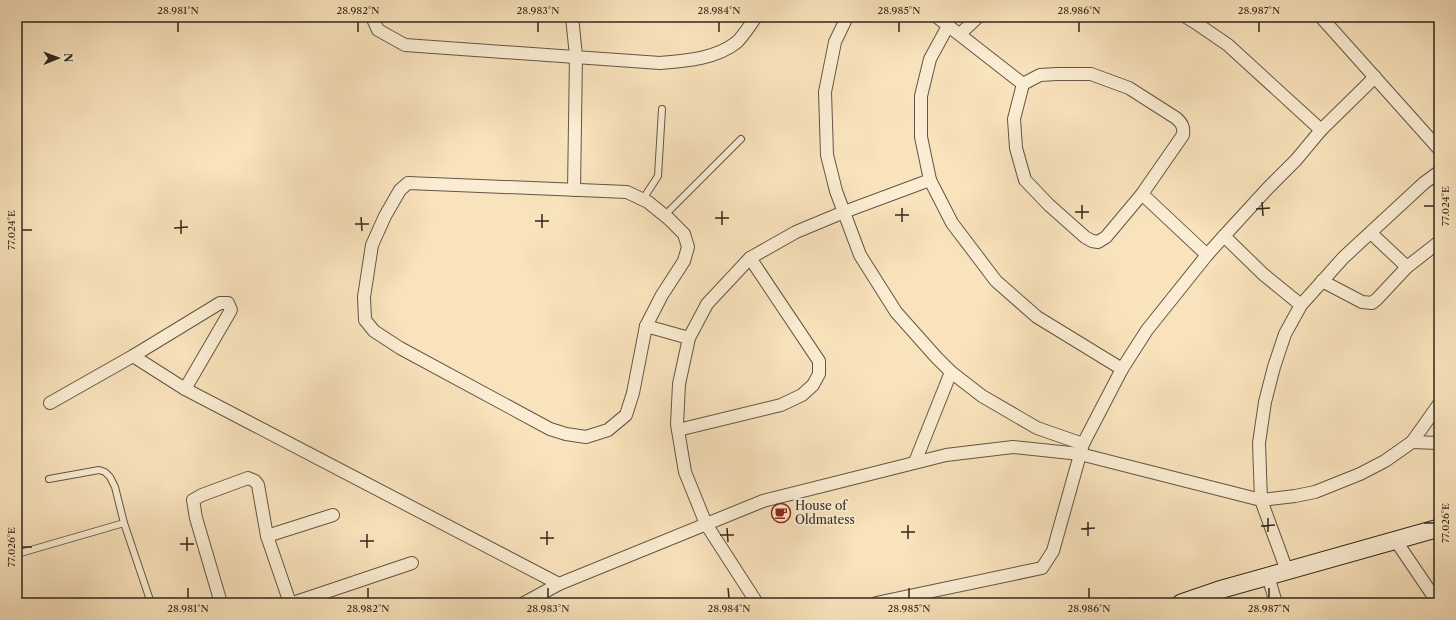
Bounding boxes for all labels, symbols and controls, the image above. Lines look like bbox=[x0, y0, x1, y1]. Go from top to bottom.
text: 28.981°N bbox=[157, 4, 199, 17]
text: 28.982°N bbox=[336, 4, 380, 17]
text: 28.983°N bbox=[517, 4, 559, 17]
text: 28.984°N bbox=[697, 4, 741, 17]
text: 28.985°N bbox=[878, 4, 920, 17]
text: 28.986°N bbox=[1057, 4, 1101, 17]
text: 28.987°N bbox=[1238, 4, 1280, 17]
north arrow bbox=[38, 38, 78, 78]
text: N bbox=[61, 53, 75, 63]
text: 77.024°E bbox=[1439, 186, 1452, 226]
text: 77.024°E bbox=[5, 210, 18, 250]
place label: House of Oldmatess bbox=[795, 498, 855, 527]
cafe icon: House of Oldmatess bbox=[770, 502, 792, 524]
text: 77.026°E bbox=[1439, 503, 1452, 543]
text: 77.026°E bbox=[5, 527, 18, 567]
text: 28.981°N bbox=[167, 602, 209, 615]
text: 28.982°N bbox=[346, 602, 390, 615]
text: 28.983°N bbox=[527, 602, 569, 615]
text: 28.984°N bbox=[707, 602, 751, 615]
text: 28.985°N bbox=[888, 602, 930, 615]
text: 28.986°N bbox=[1067, 602, 1111, 615]
text: 28.987°N bbox=[1248, 602, 1290, 615]

